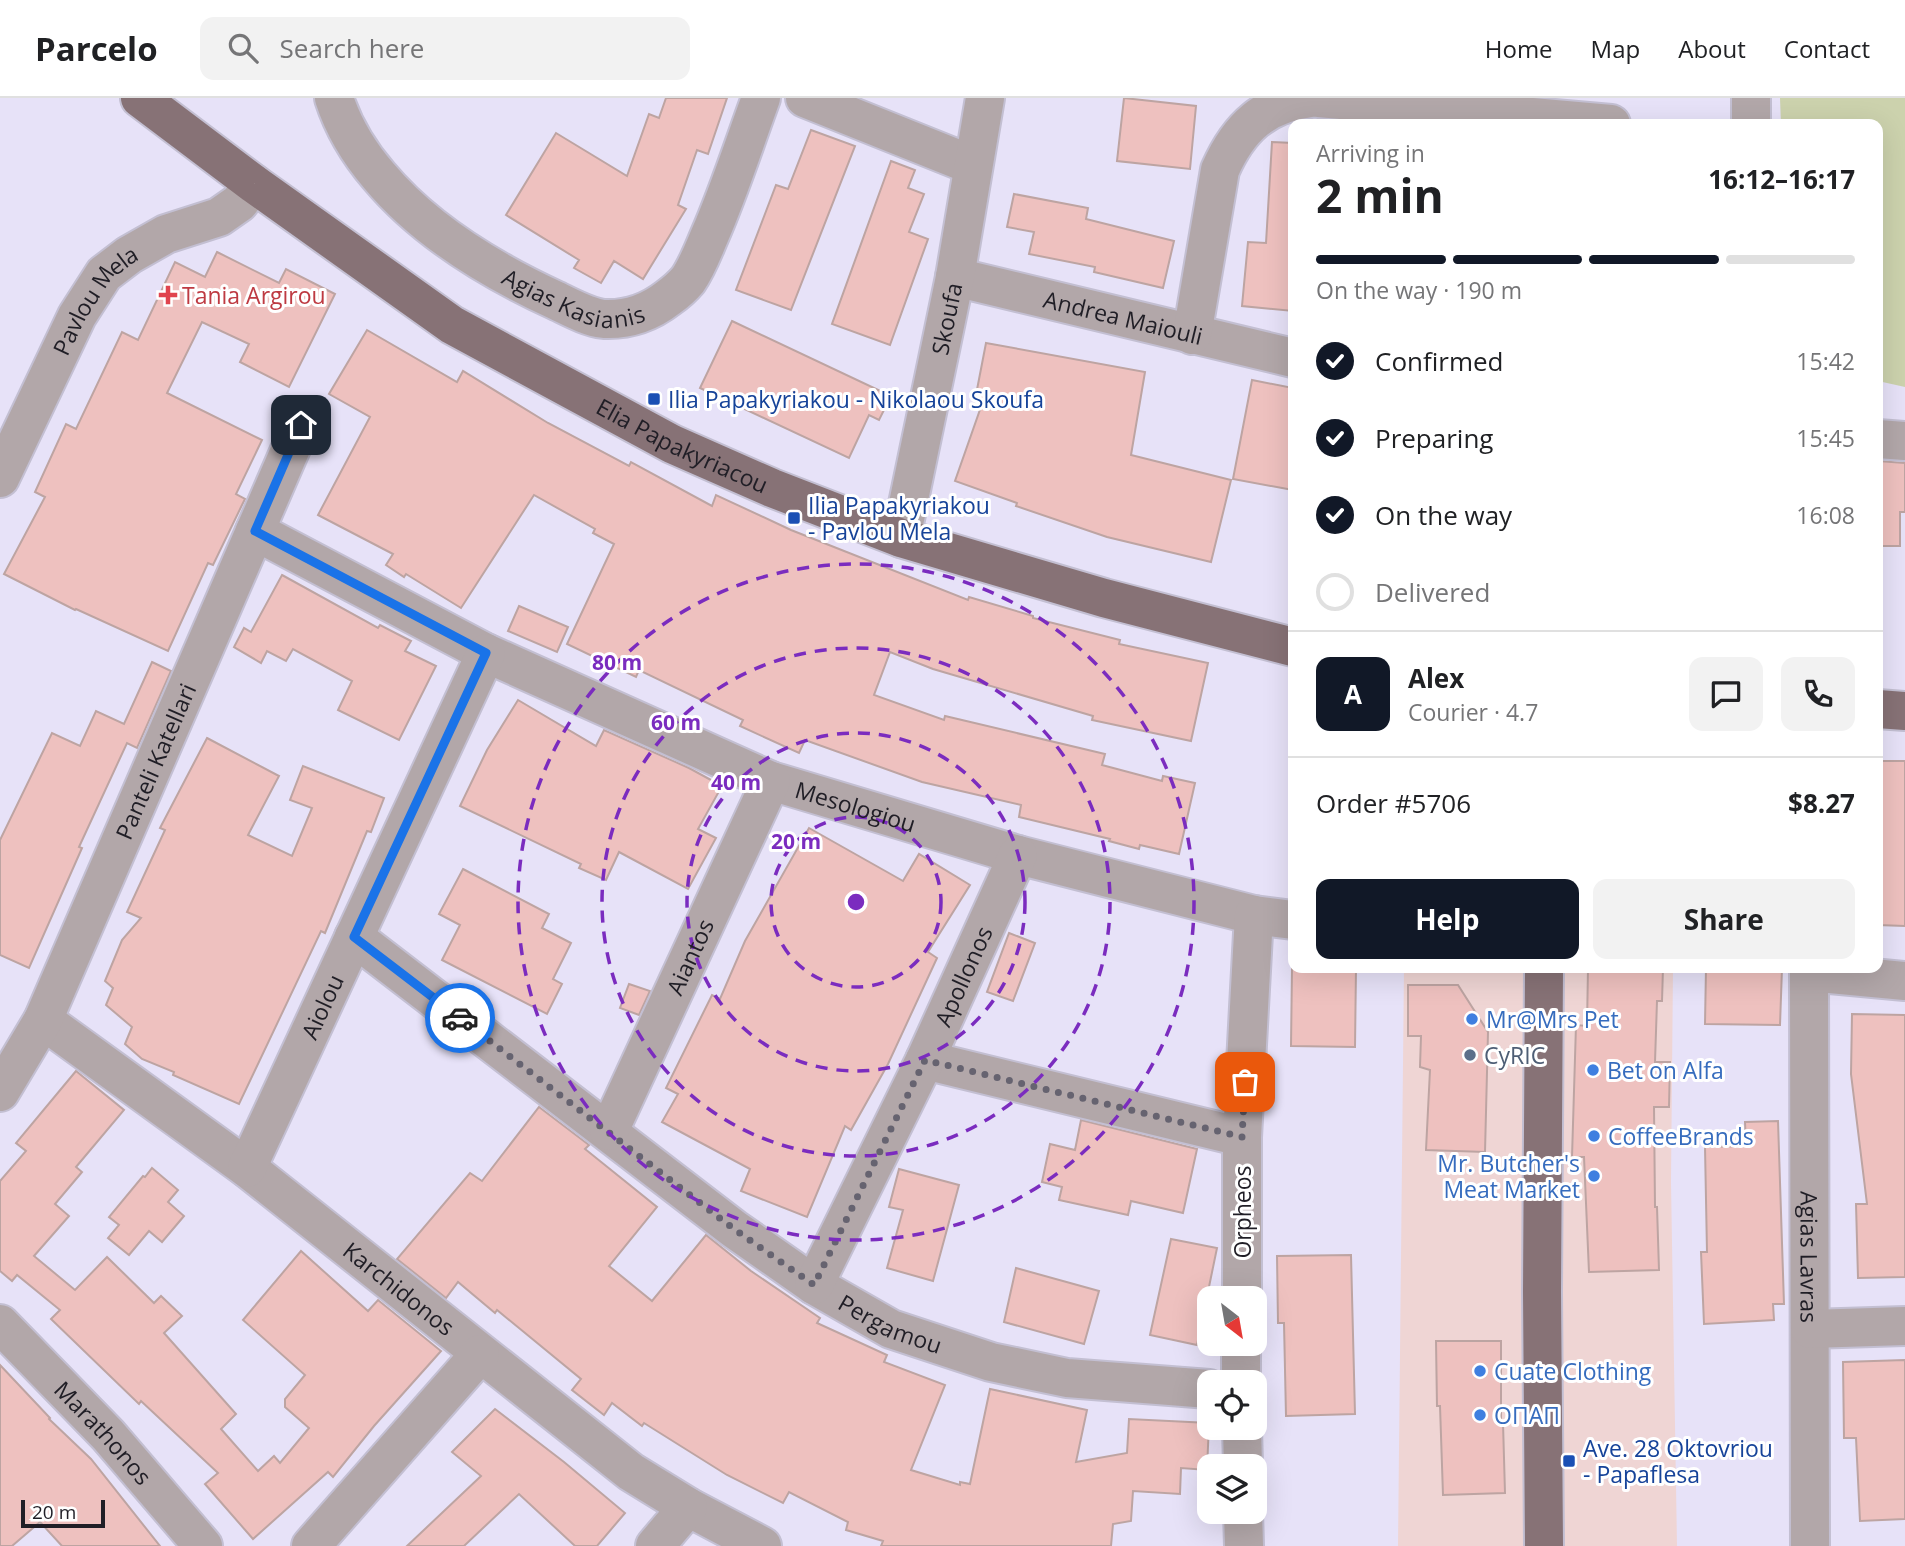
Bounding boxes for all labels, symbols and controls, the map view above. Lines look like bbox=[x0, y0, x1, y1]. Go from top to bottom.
search box bbox=[200, 17, 690, 80]
text: Parcelo bbox=[35, 26, 158, 71]
icon: search bbox=[224, 29, 262, 67]
text: Search here bbox=[280, 30, 424, 66]
text: Home bbox=[1485, 32, 1553, 65]
text: Map bbox=[1591, 32, 1640, 65]
text: About bbox=[1678, 32, 1746, 65]
text: Contact bbox=[1784, 32, 1870, 65]
text: Arriving in bbox=[1316, 137, 1425, 169]
text: 16:12–16:17 bbox=[1708, 161, 1855, 197]
text: 2 min bbox=[1316, 164, 1444, 226]
street label: Pavlou Mela bbox=[45, 237, 143, 360]
street label: Agias Kasianis bbox=[497, 261, 649, 335]
text: On the way · 190 m bbox=[1316, 274, 1522, 306]
place label: Tania Argirou bbox=[182, 279, 326, 311]
street label: Skoufa bbox=[923, 280, 969, 358]
street label: Andrea Maiouli bbox=[1040, 283, 1206, 352]
marker: Tania Argirou bbox=[160, 287, 176, 303]
icon: check bbox=[1316, 342, 1354, 380]
text: Confirmed bbox=[1375, 343, 1503, 379]
text: 15:42 bbox=[1796, 345, 1855, 377]
place label: Ilia Papakyriakou - Nikolaou Skoufa bbox=[668, 383, 1044, 415]
street label: Elia Papakyriacou bbox=[591, 390, 773, 500]
marker: Ilia Papakyriakou - Nikolaou Skoufa bbox=[646, 391, 662, 407]
pin bbox=[271, 395, 331, 455]
icon: home bbox=[282, 406, 320, 444]
icon: check bbox=[1316, 419, 1354, 457]
text: Preparing bbox=[1375, 420, 1493, 456]
text: 15:45 bbox=[1796, 422, 1855, 454]
place label: Ilia Papakyriakou - Pavlou Mela bbox=[808, 489, 990, 547]
icon: check bbox=[1316, 496, 1354, 534]
text: On the way bbox=[1375, 497, 1512, 533]
text: 16:08 bbox=[1796, 499, 1855, 531]
marker: Ilia Papakyriakou - Pavlou Mela bbox=[786, 510, 802, 526]
text: Delivered bbox=[1375, 574, 1490, 610]
text: 80 m bbox=[592, 648, 642, 676]
button: chat bbox=[1689, 657, 1763, 731]
button: phone bbox=[1781, 657, 1855, 731]
text: Alex bbox=[1408, 660, 1464, 696]
text: A bbox=[1344, 676, 1362, 712]
street label: Panteli Katellari bbox=[107, 678, 203, 844]
text: Courier · 4.7 bbox=[1408, 696, 1538, 728]
text: 60 m bbox=[651, 708, 701, 736]
text: 40 m bbox=[711, 768, 761, 796]
street label: Mesologiou bbox=[791, 773, 920, 840]
text: Order #5706 bbox=[1316, 785, 1471, 821]
text: $8.27 bbox=[1788, 785, 1855, 821]
text: 20 m bbox=[771, 827, 821, 855]
button: Help bbox=[1316, 879, 1579, 959]
button: Share bbox=[1593, 879, 1855, 959]
centre of rings bbox=[844, 890, 868, 914]
street label: Aiantos bbox=[658, 914, 721, 1000]
street label: Apollonos bbox=[926, 921, 1000, 1031]
street label: Aiolou bbox=[293, 969, 351, 1044]
courier bbox=[425, 983, 495, 1053]
icon: car bbox=[441, 999, 479, 1037]
place label: Mr@Mrs Pet bbox=[1486, 1003, 1619, 1035]
marker: Mr@Mrs Pet bbox=[1464, 1011, 1480, 1027]
place label: CyRIC bbox=[1484, 1039, 1545, 1071]
marker: CyRIC bbox=[1462, 1047, 1478, 1063]
pin bbox=[1215, 1052, 1275, 1112]
place label: Bet on Alfa bbox=[1607, 1054, 1724, 1086]
marker: Bet on Alfa bbox=[1585, 1062, 1601, 1078]
icon: bag bbox=[1226, 1063, 1264, 1101]
place label: CoffeeBrands bbox=[1608, 1120, 1754, 1152]
marker: CoffeeBrands bbox=[1586, 1128, 1602, 1144]
place label: Mr. Butcher's Meat Market bbox=[1437, 1147, 1580, 1205]
street label: Orpheos bbox=[1226, 1165, 1258, 1259]
marker: Mr. Butcher's Meat Market bbox=[1586, 1168, 1602, 1184]
street label: Agias Lavras bbox=[1793, 1191, 1826, 1323]
street label: Karchidonos bbox=[337, 1234, 462, 1343]
street label: Pergamou bbox=[833, 1286, 946, 1361]
north arrow bbox=[1197, 1286, 1267, 1356]
map controls bbox=[1197, 1286, 1267, 1524]
place label: Cuate Clothing bbox=[1494, 1355, 1652, 1387]
marker: Cuate Clothing bbox=[1472, 1363, 1488, 1379]
button: locate bbox=[1197, 1370, 1267, 1440]
street label: Marathonos bbox=[48, 1374, 159, 1491]
place label: ΟΠΑΠ bbox=[1494, 1399, 1560, 1431]
marker: ΟΠΑΠ bbox=[1472, 1407, 1488, 1423]
place label: Ave. 28 Oktovriou - Papaflesa bbox=[1583, 1432, 1773, 1490]
marker: Ave. 28 Oktovriou - Papaflesa bbox=[1561, 1453, 1577, 1469]
button: layers bbox=[1197, 1454, 1267, 1524]
scale bar bbox=[21, 1497, 105, 1529]
text: 20 m bbox=[32, 1499, 76, 1525]

